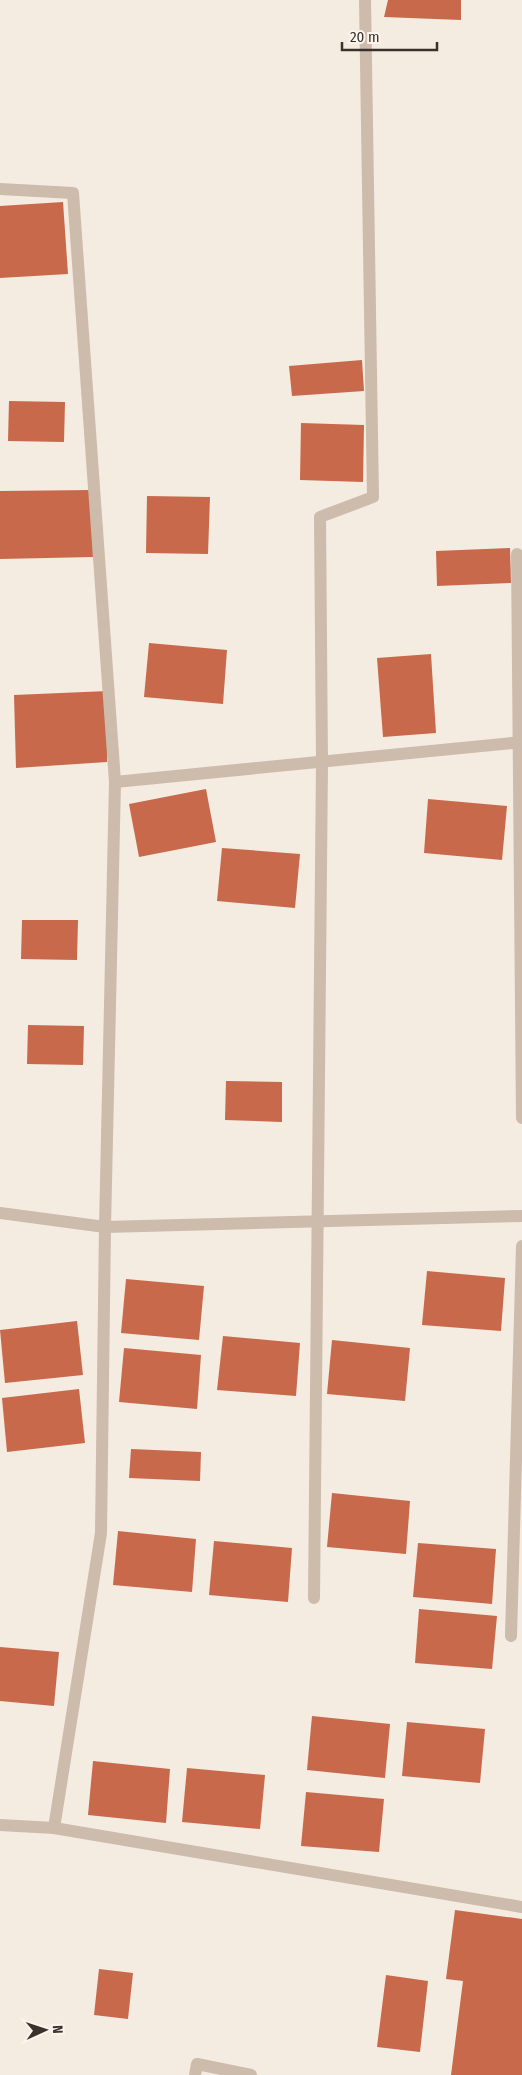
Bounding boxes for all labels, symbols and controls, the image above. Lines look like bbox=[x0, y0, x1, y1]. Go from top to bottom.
scale bar bbox=[342, 20, 437, 52]
text: 20 m bbox=[350, 28, 380, 46]
north arrow bbox=[20, 2005, 70, 2055]
text: N bbox=[49, 2025, 66, 2034]

